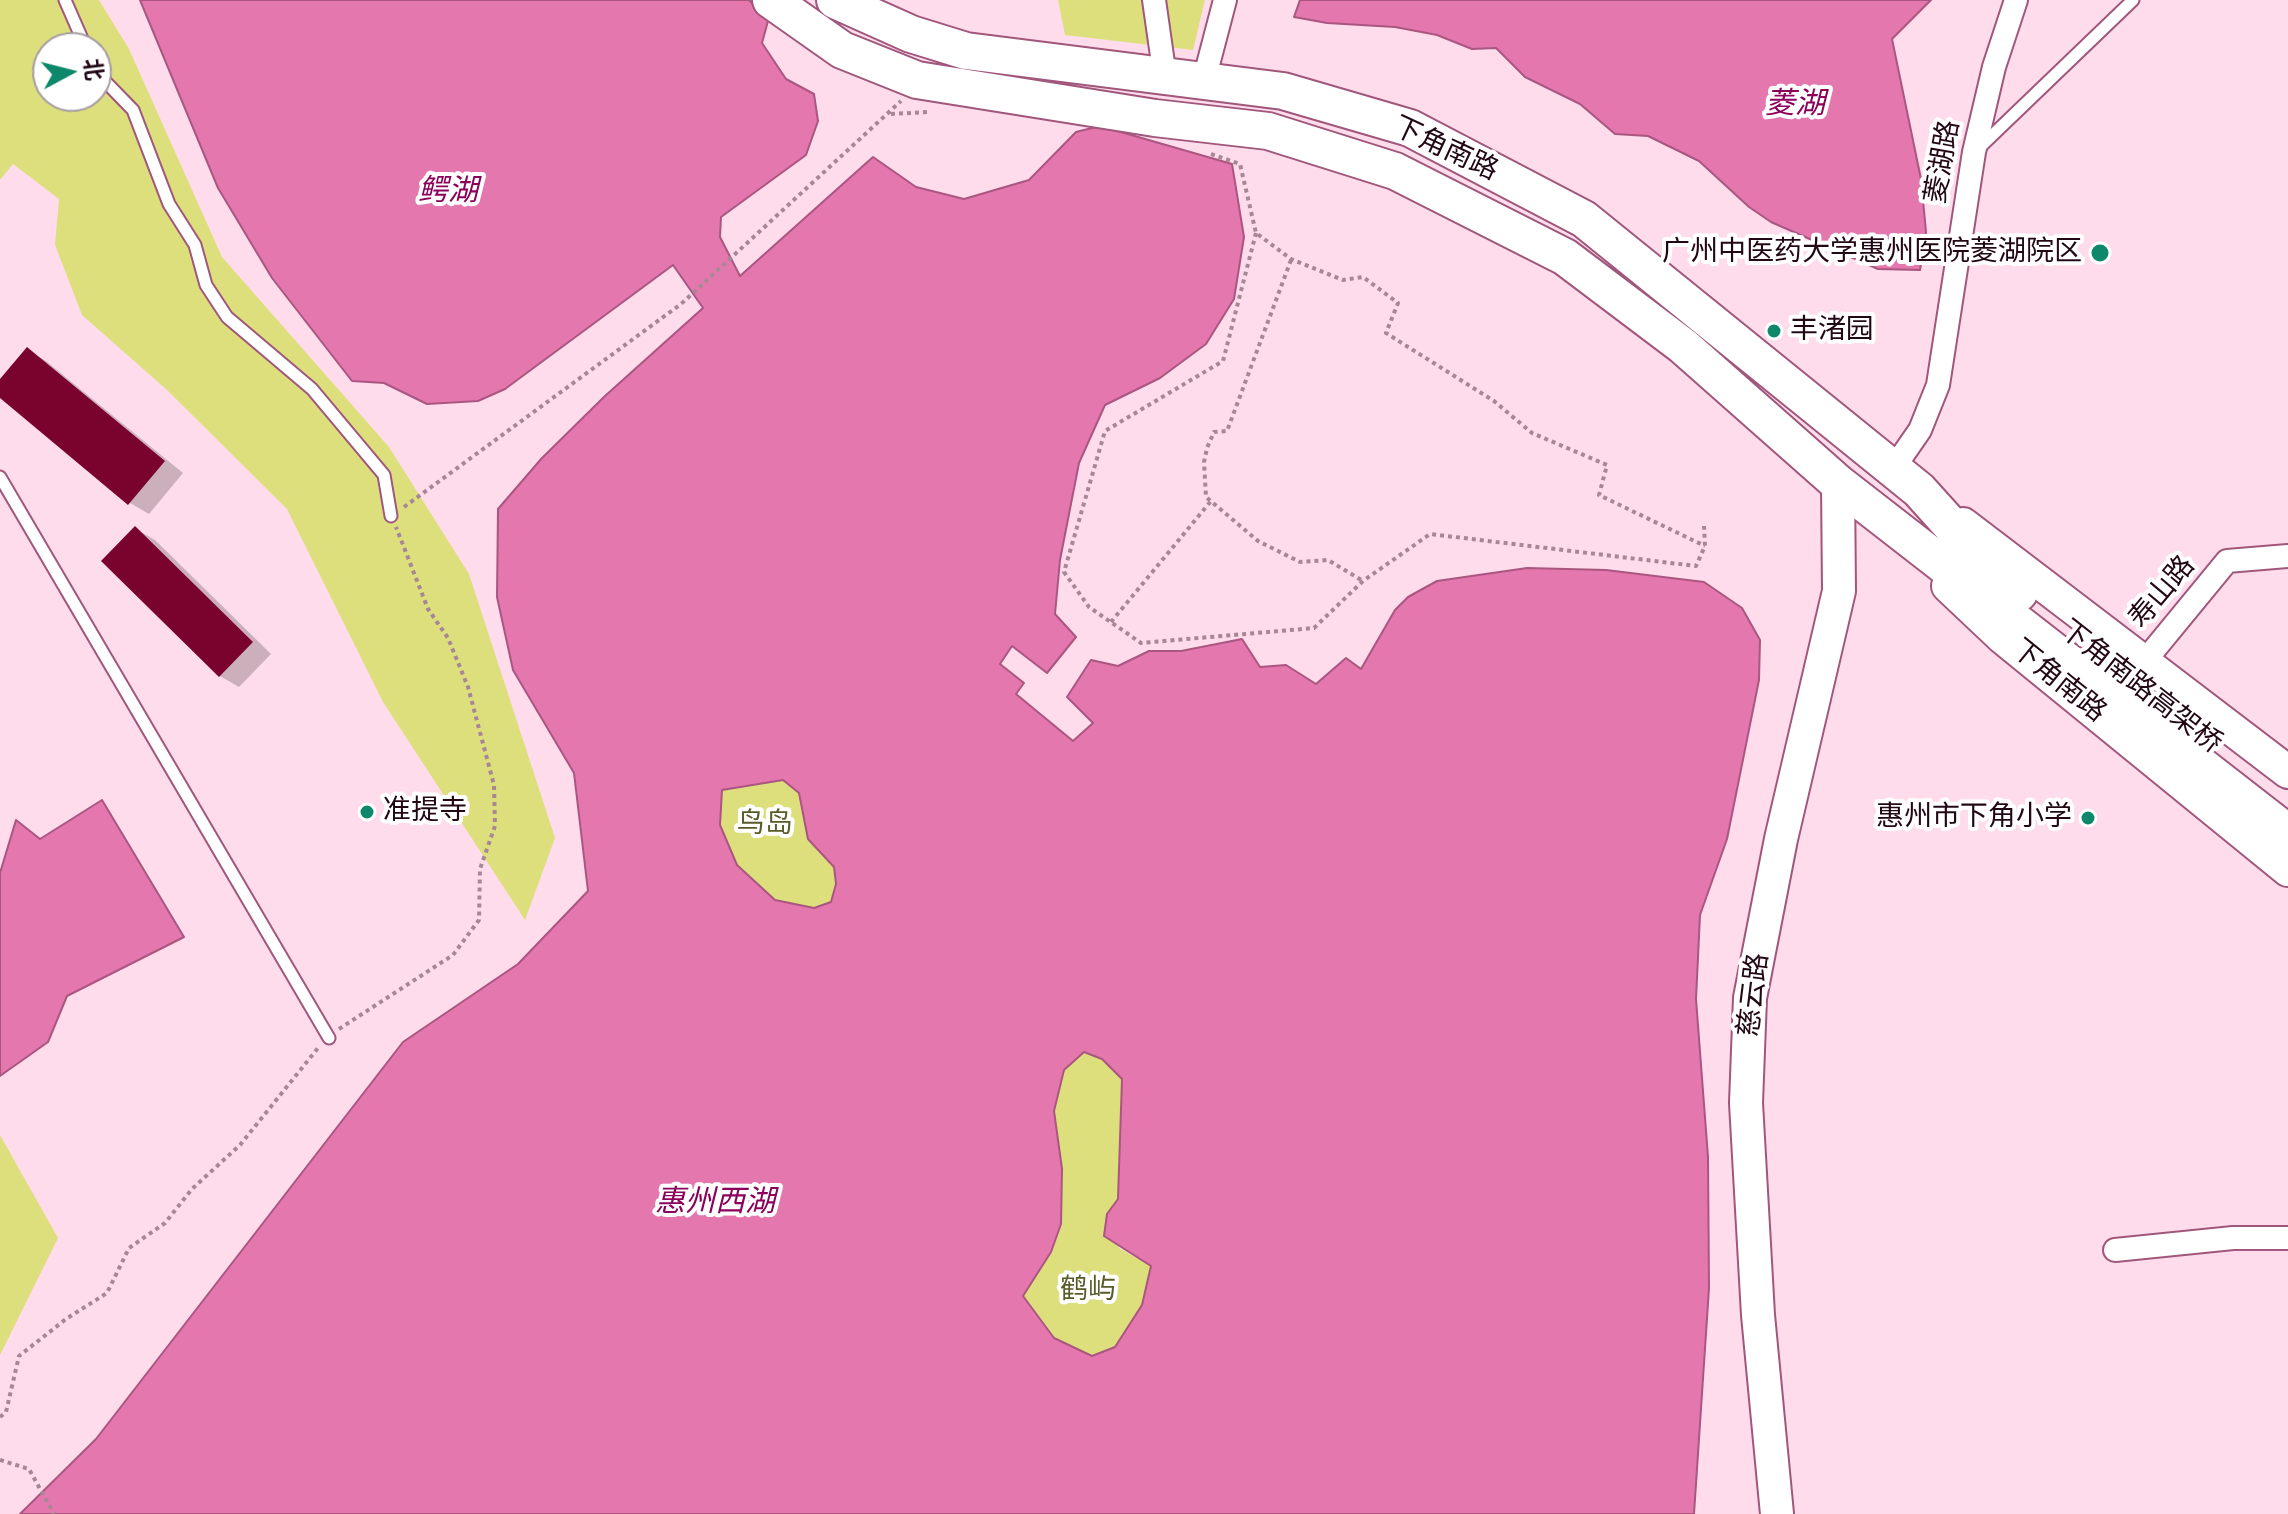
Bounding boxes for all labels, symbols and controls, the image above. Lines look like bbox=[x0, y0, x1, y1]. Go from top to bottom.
north arrow bbox=[32, 32, 112, 112]
text: 北 bbox=[76, 56, 112, 82]
water label: 菱湖 bbox=[1765, 88, 1825, 124]
street label: 下角南路 bbox=[1387, 111, 1503, 189]
street label: 菱湖路 bbox=[1920, 118, 1968, 206]
water label: 鳄湖 bbox=[418, 175, 478, 211]
place label: 广州中医药大学惠州医院菱湖院区 bbox=[1662, 236, 2082, 270]
marker: 广州中医药大学惠州医院菱湖院区 bbox=[2089, 242, 2111, 264]
place label: 丰渚园 bbox=[1790, 314, 1874, 348]
marker: 丰渚园 bbox=[1765, 322, 1783, 340]
street label: 寿山路 bbox=[2123, 550, 2203, 636]
street label: 下角南路高架桥 bbox=[2052, 614, 2228, 762]
street label: 下角南路 bbox=[2004, 634, 2112, 730]
place label: 准提寺 bbox=[383, 795, 467, 829]
place label: 惠州市下角小学 bbox=[1876, 801, 2072, 835]
marker: 准提寺 bbox=[358, 803, 376, 821]
park label: 鸟岛 bbox=[737, 808, 793, 842]
marker: 惠州市下角小学 bbox=[2079, 809, 2097, 827]
street label: 慈云路 bbox=[1733, 951, 1777, 1039]
water label: 惠州西湖 bbox=[655, 1186, 775, 1222]
park label: 鹤屿 bbox=[1060, 1274, 1116, 1308]

